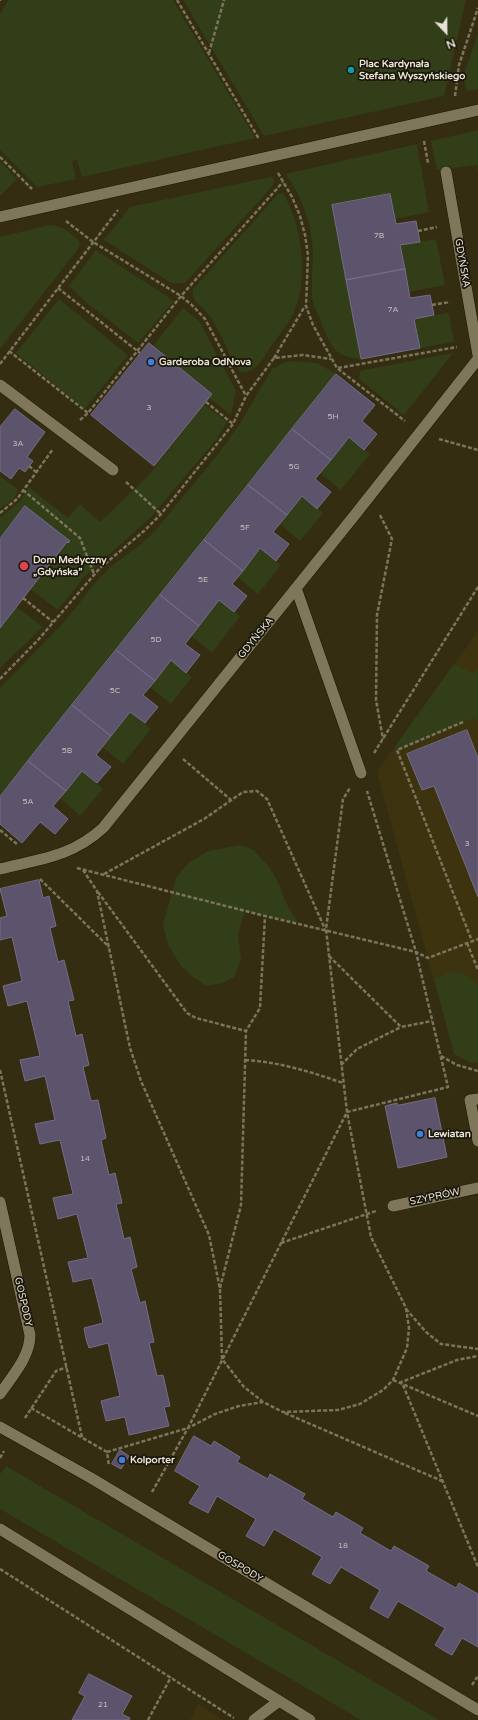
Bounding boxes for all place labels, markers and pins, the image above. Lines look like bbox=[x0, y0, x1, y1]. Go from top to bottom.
place label: Plac Kardynała Stefana Wyszyńskiego bbox=[359, 58, 465, 82]
marker: Plac Kardynała Stefana Wyszyńskiego bbox=[346, 65, 356, 75]
place label: Garderoba OdNova bbox=[159, 356, 251, 368]
marker: Garderoba OdNova bbox=[146, 357, 156, 367]
place label: Dom Medyczny „Gdyńska” bbox=[33, 554, 107, 578]
marker: Dom Medyczny „Gdyńska” bbox=[18, 560, 30, 572]
place label: Lewiatan bbox=[428, 1128, 471, 1140]
marker: Lewiatan bbox=[415, 1129, 425, 1139]
place label: Kolporter bbox=[130, 1454, 175, 1466]
marker: Kolporter bbox=[117, 1455, 127, 1465]

